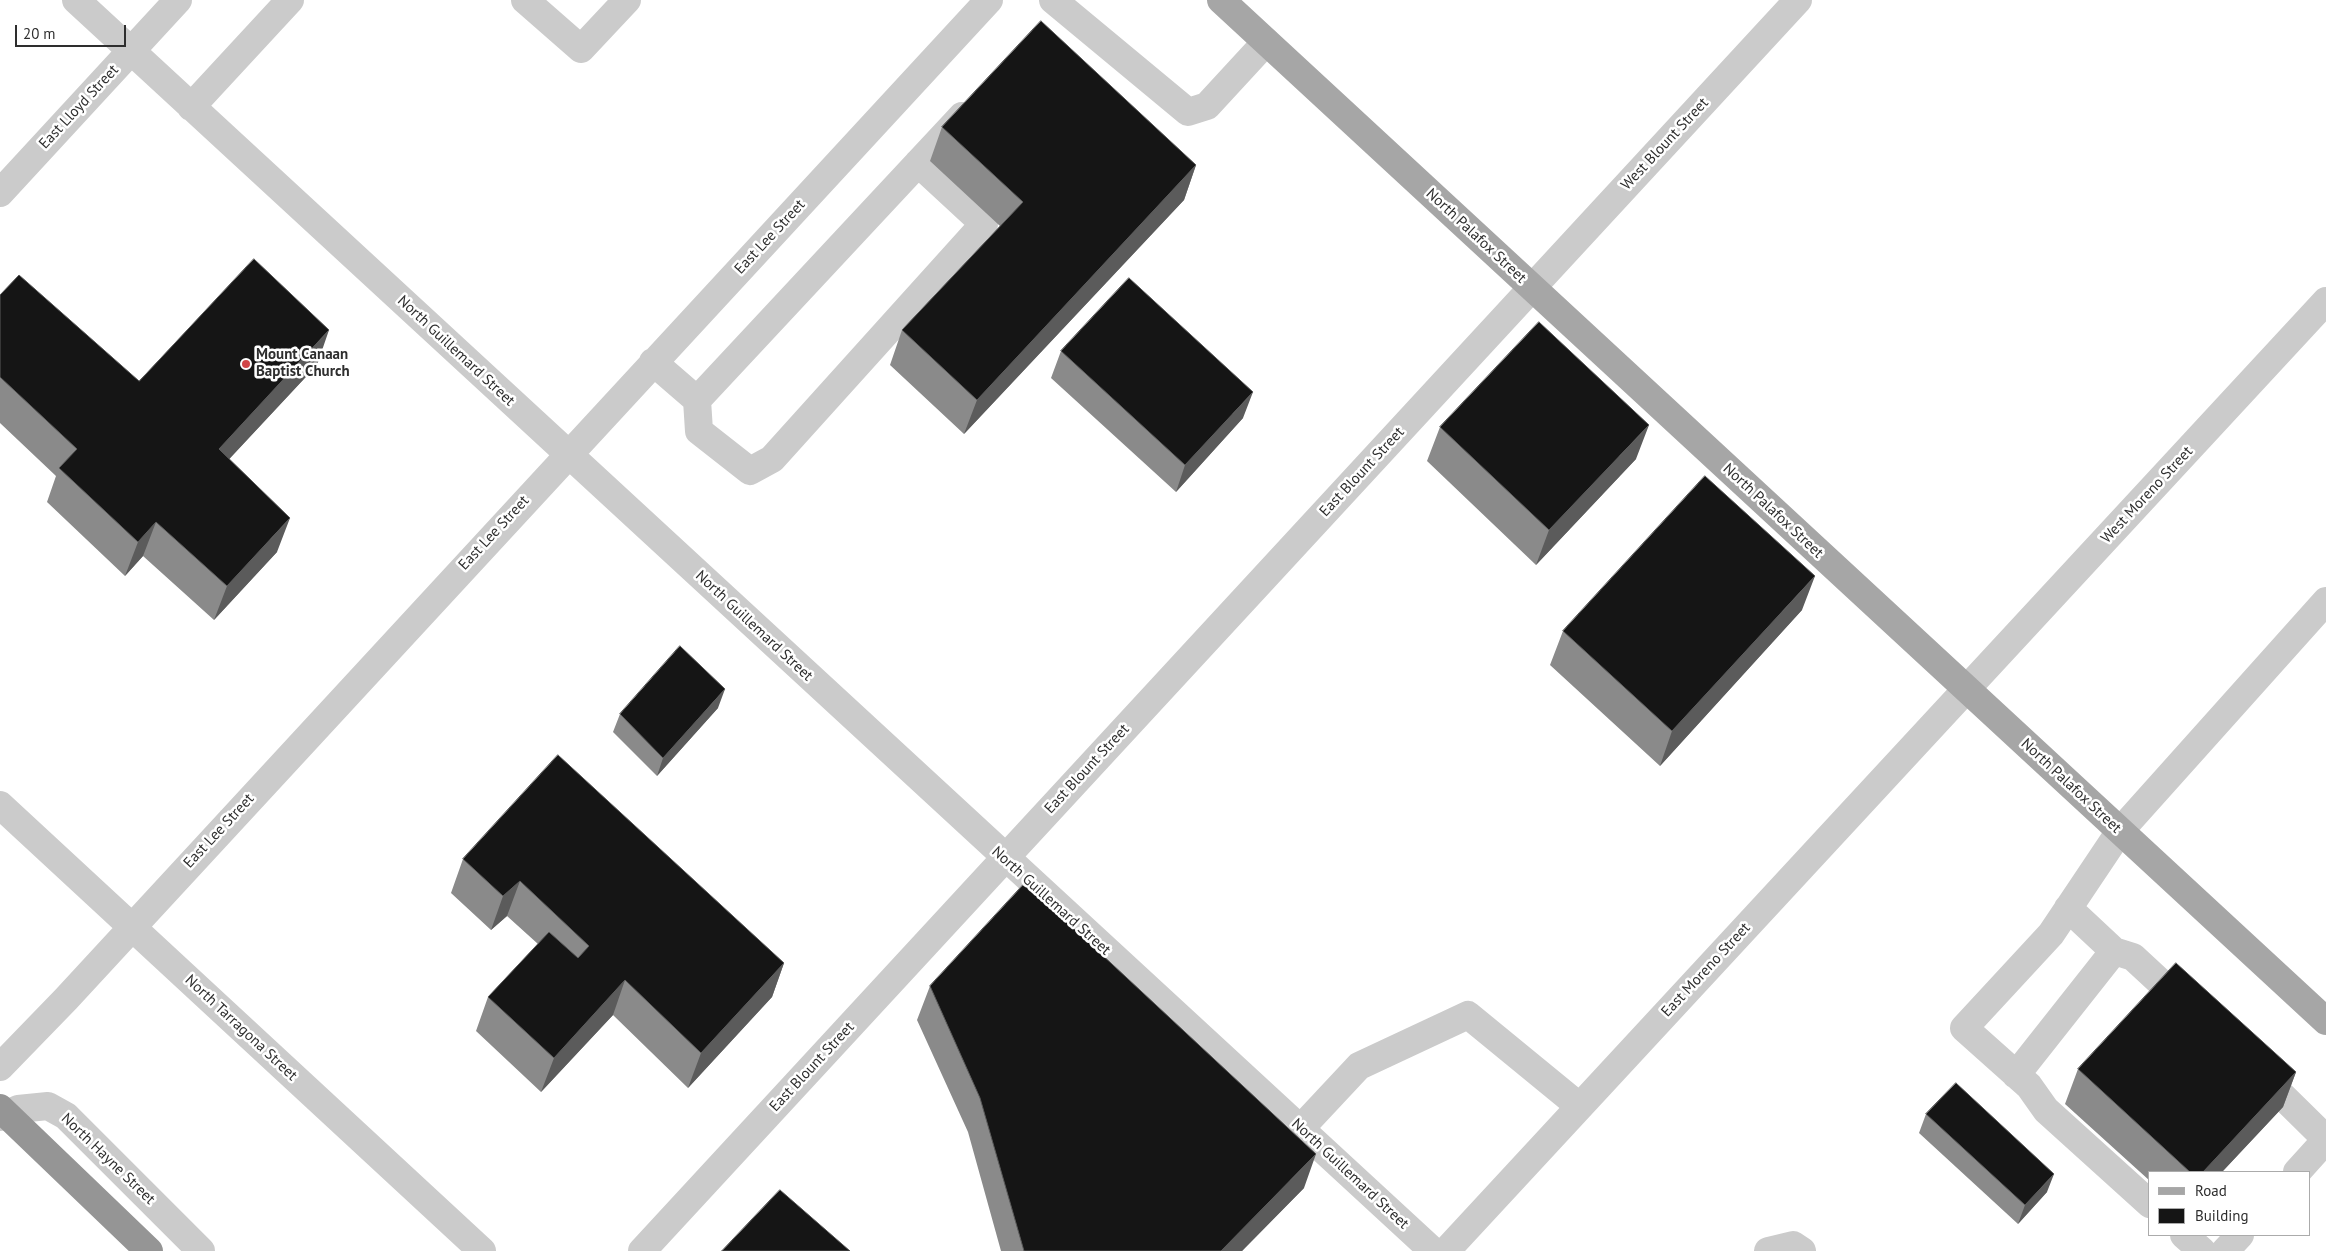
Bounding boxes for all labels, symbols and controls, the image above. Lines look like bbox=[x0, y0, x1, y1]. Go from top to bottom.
scale bar bbox=[18, 15, 129, 47]
text: 20 m bbox=[23, 24, 56, 43]
street label: East Lloyd Street bbox=[36, 61, 122, 153]
street label: West Blount Street bbox=[1618, 94, 1712, 194]
street label: North Palafox Street bbox=[1422, 185, 1530, 287]
street label: East Lee Street bbox=[731, 196, 809, 278]
street label: North Guillemard Street bbox=[394, 292, 518, 410]
place label: Mount Canaan Baptist Church bbox=[256, 346, 350, 381]
marker: Mount Canaan Baptist Church bbox=[240, 358, 252, 370]
street label: East Blount Street bbox=[1316, 424, 1408, 520]
street label: West Moreno Street bbox=[2097, 443, 2197, 547]
street label: North Palafox Street bbox=[1719, 460, 1827, 562]
street label: East Lee Street bbox=[455, 492, 533, 574]
street label: North Guillemard Street bbox=[692, 567, 816, 685]
street label: East Blount Street bbox=[1041, 721, 1133, 817]
street label: North Palafox Street bbox=[2017, 735, 2125, 837]
street label: East Lee Street bbox=[180, 790, 258, 872]
street label: North Guillemard Street bbox=[988, 843, 1114, 959]
street label: East Moreno Street bbox=[1658, 919, 1754, 1021]
street label: North Tarragona Street bbox=[181, 971, 301, 1085]
street label: East Blount Street bbox=[766, 1019, 858, 1115]
street label: North Hayne Street bbox=[57, 1110, 159, 1208]
street label: North Guillemard Street bbox=[1288, 1115, 1412, 1233]
legend bbox=[2148, 1171, 2311, 1236]
text: Road bbox=[2195, 1181, 2227, 1200]
text: Building bbox=[2195, 1206, 2249, 1225]

